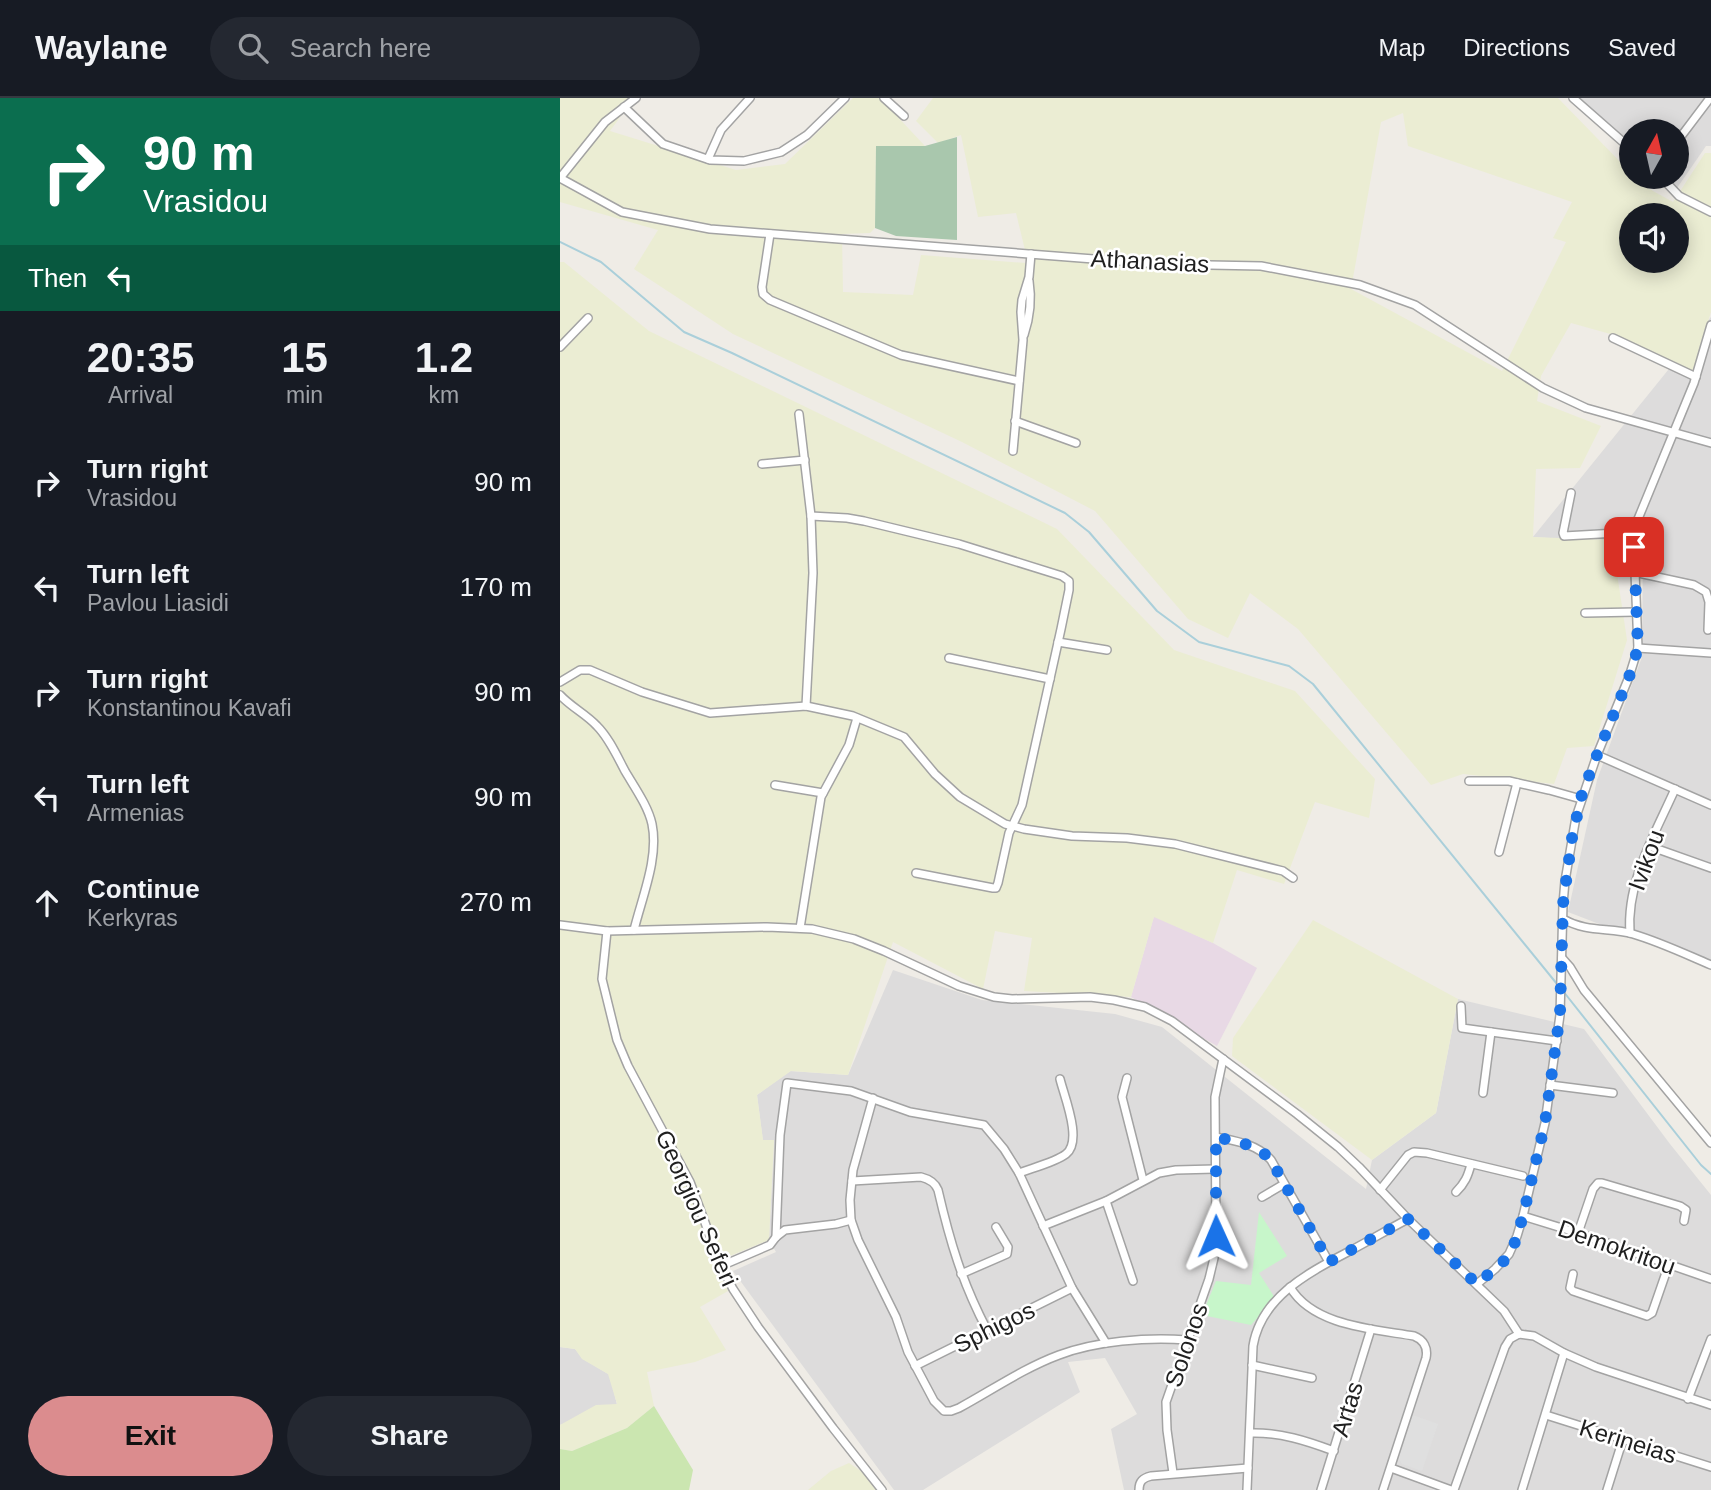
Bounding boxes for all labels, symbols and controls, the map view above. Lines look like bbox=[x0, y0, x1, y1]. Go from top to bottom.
search box bbox=[210, 17, 700, 80]
text: Waylane bbox=[35, 29, 168, 66]
icon: search bbox=[234, 29, 272, 67]
text: Search here bbox=[290, 33, 431, 63]
text: Map bbox=[1379, 34, 1425, 61]
text: Directions bbox=[1463, 34, 1570, 61]
text: Saved bbox=[1608, 34, 1676, 61]
north arrow bbox=[1619, 119, 1689, 189]
map controls bbox=[1619, 119, 1689, 273]
icon: right bbox=[28, 126, 119, 217]
text: 90 m bbox=[143, 126, 255, 180]
text: Vrasidou bbox=[143, 183, 268, 219]
button: sound bbox=[1619, 203, 1689, 273]
street label: Athanasias bbox=[1090, 244, 1210, 278]
icon: left bbox=[101, 259, 139, 297]
text: Then bbox=[28, 263, 87, 293]
text: 20:35 bbox=[87, 334, 194, 381]
text: 15 bbox=[281, 334, 328, 381]
text: 1.2 bbox=[415, 334, 473, 381]
text: Arrival bbox=[108, 382, 173, 408]
text: min bbox=[286, 382, 323, 408]
text: km bbox=[429, 382, 459, 408]
text: Turn right bbox=[87, 454, 208, 484]
icon: right bbox=[28, 464, 66, 502]
text: 90 m bbox=[474, 467, 532, 497]
text: Vrasidou bbox=[87, 485, 177, 511]
pin bbox=[1604, 517, 1664, 577]
icon: arrive bbox=[1615, 528, 1653, 566]
text: Turn left bbox=[87, 559, 189, 589]
icon: left bbox=[28, 569, 66, 607]
text: 170 m bbox=[460, 572, 532, 602]
text: Pavlou Liasidi bbox=[87, 590, 229, 616]
text: Turn right bbox=[87, 664, 208, 694]
icon: right bbox=[28, 674, 66, 712]
text: 90 m bbox=[474, 677, 532, 707]
text: Konstantinou Kavafi bbox=[87, 695, 292, 721]
text: Turn left bbox=[87, 769, 189, 799]
icon: left bbox=[28, 779, 66, 817]
text: 90 m bbox=[474, 782, 532, 812]
text: Armenias bbox=[87, 800, 184, 826]
street label: Ivikou bbox=[1623, 826, 1669, 894]
text: Continue bbox=[87, 874, 200, 904]
icon: ahead bbox=[28, 884, 66, 922]
text: 270 m bbox=[460, 887, 532, 917]
text: Kerkyras bbox=[87, 905, 178, 931]
street label: Georgiou Seferi bbox=[650, 1126, 744, 1290]
position arrow bbox=[1179, 1199, 1253, 1273]
street label: Demokritou bbox=[1555, 1214, 1679, 1280]
street label: Sphigos bbox=[949, 1296, 1039, 1358]
street label: Solonos bbox=[1159, 1300, 1213, 1390]
street label: Artas bbox=[1326, 1378, 1368, 1440]
button: Exit bbox=[28, 1396, 273, 1476]
button: Share bbox=[287, 1396, 532, 1476]
street label: Kerineias bbox=[1576, 1413, 1680, 1469]

